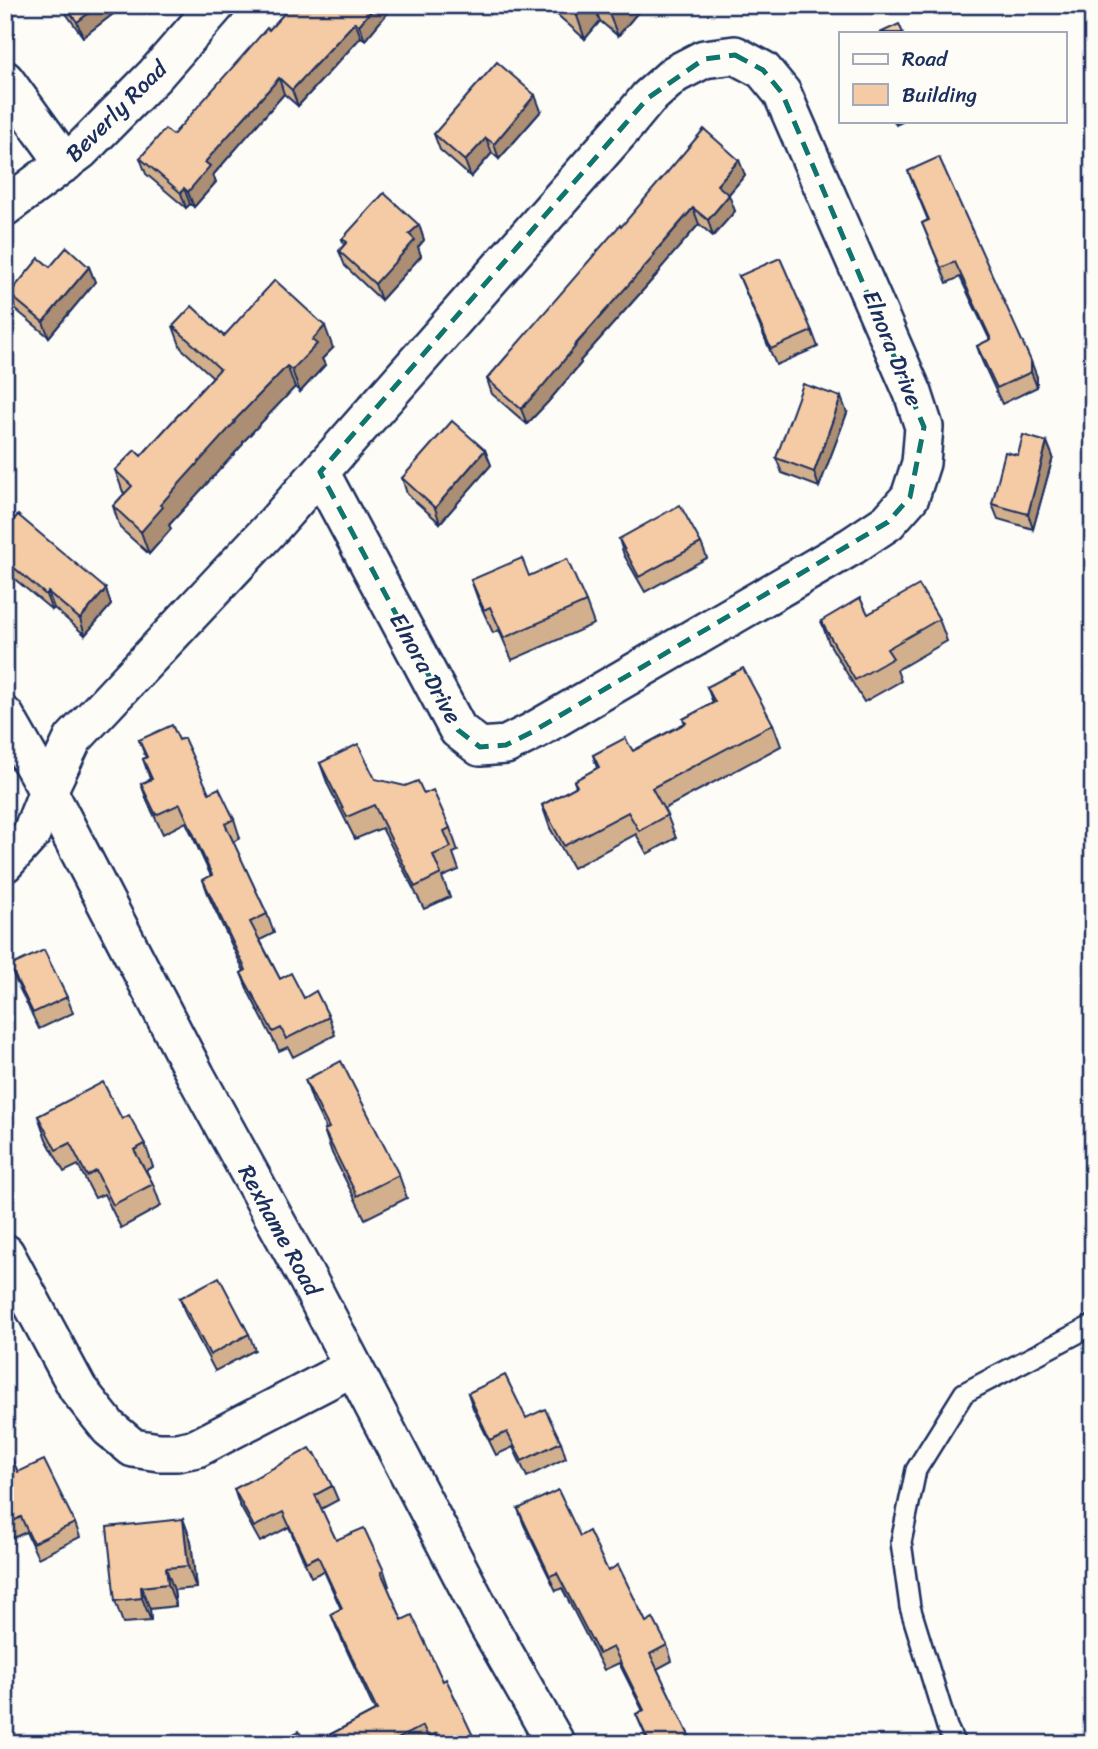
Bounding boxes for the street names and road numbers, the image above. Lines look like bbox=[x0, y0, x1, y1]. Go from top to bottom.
street label: Beverly Road bbox=[55, 49, 179, 172]
street label: Elnora Drive bbox=[851, 284, 935, 413]
street label: Elnora Drive bbox=[378, 605, 473, 732]
street label: Rexhame Road bbox=[226, 1157, 334, 1305]

